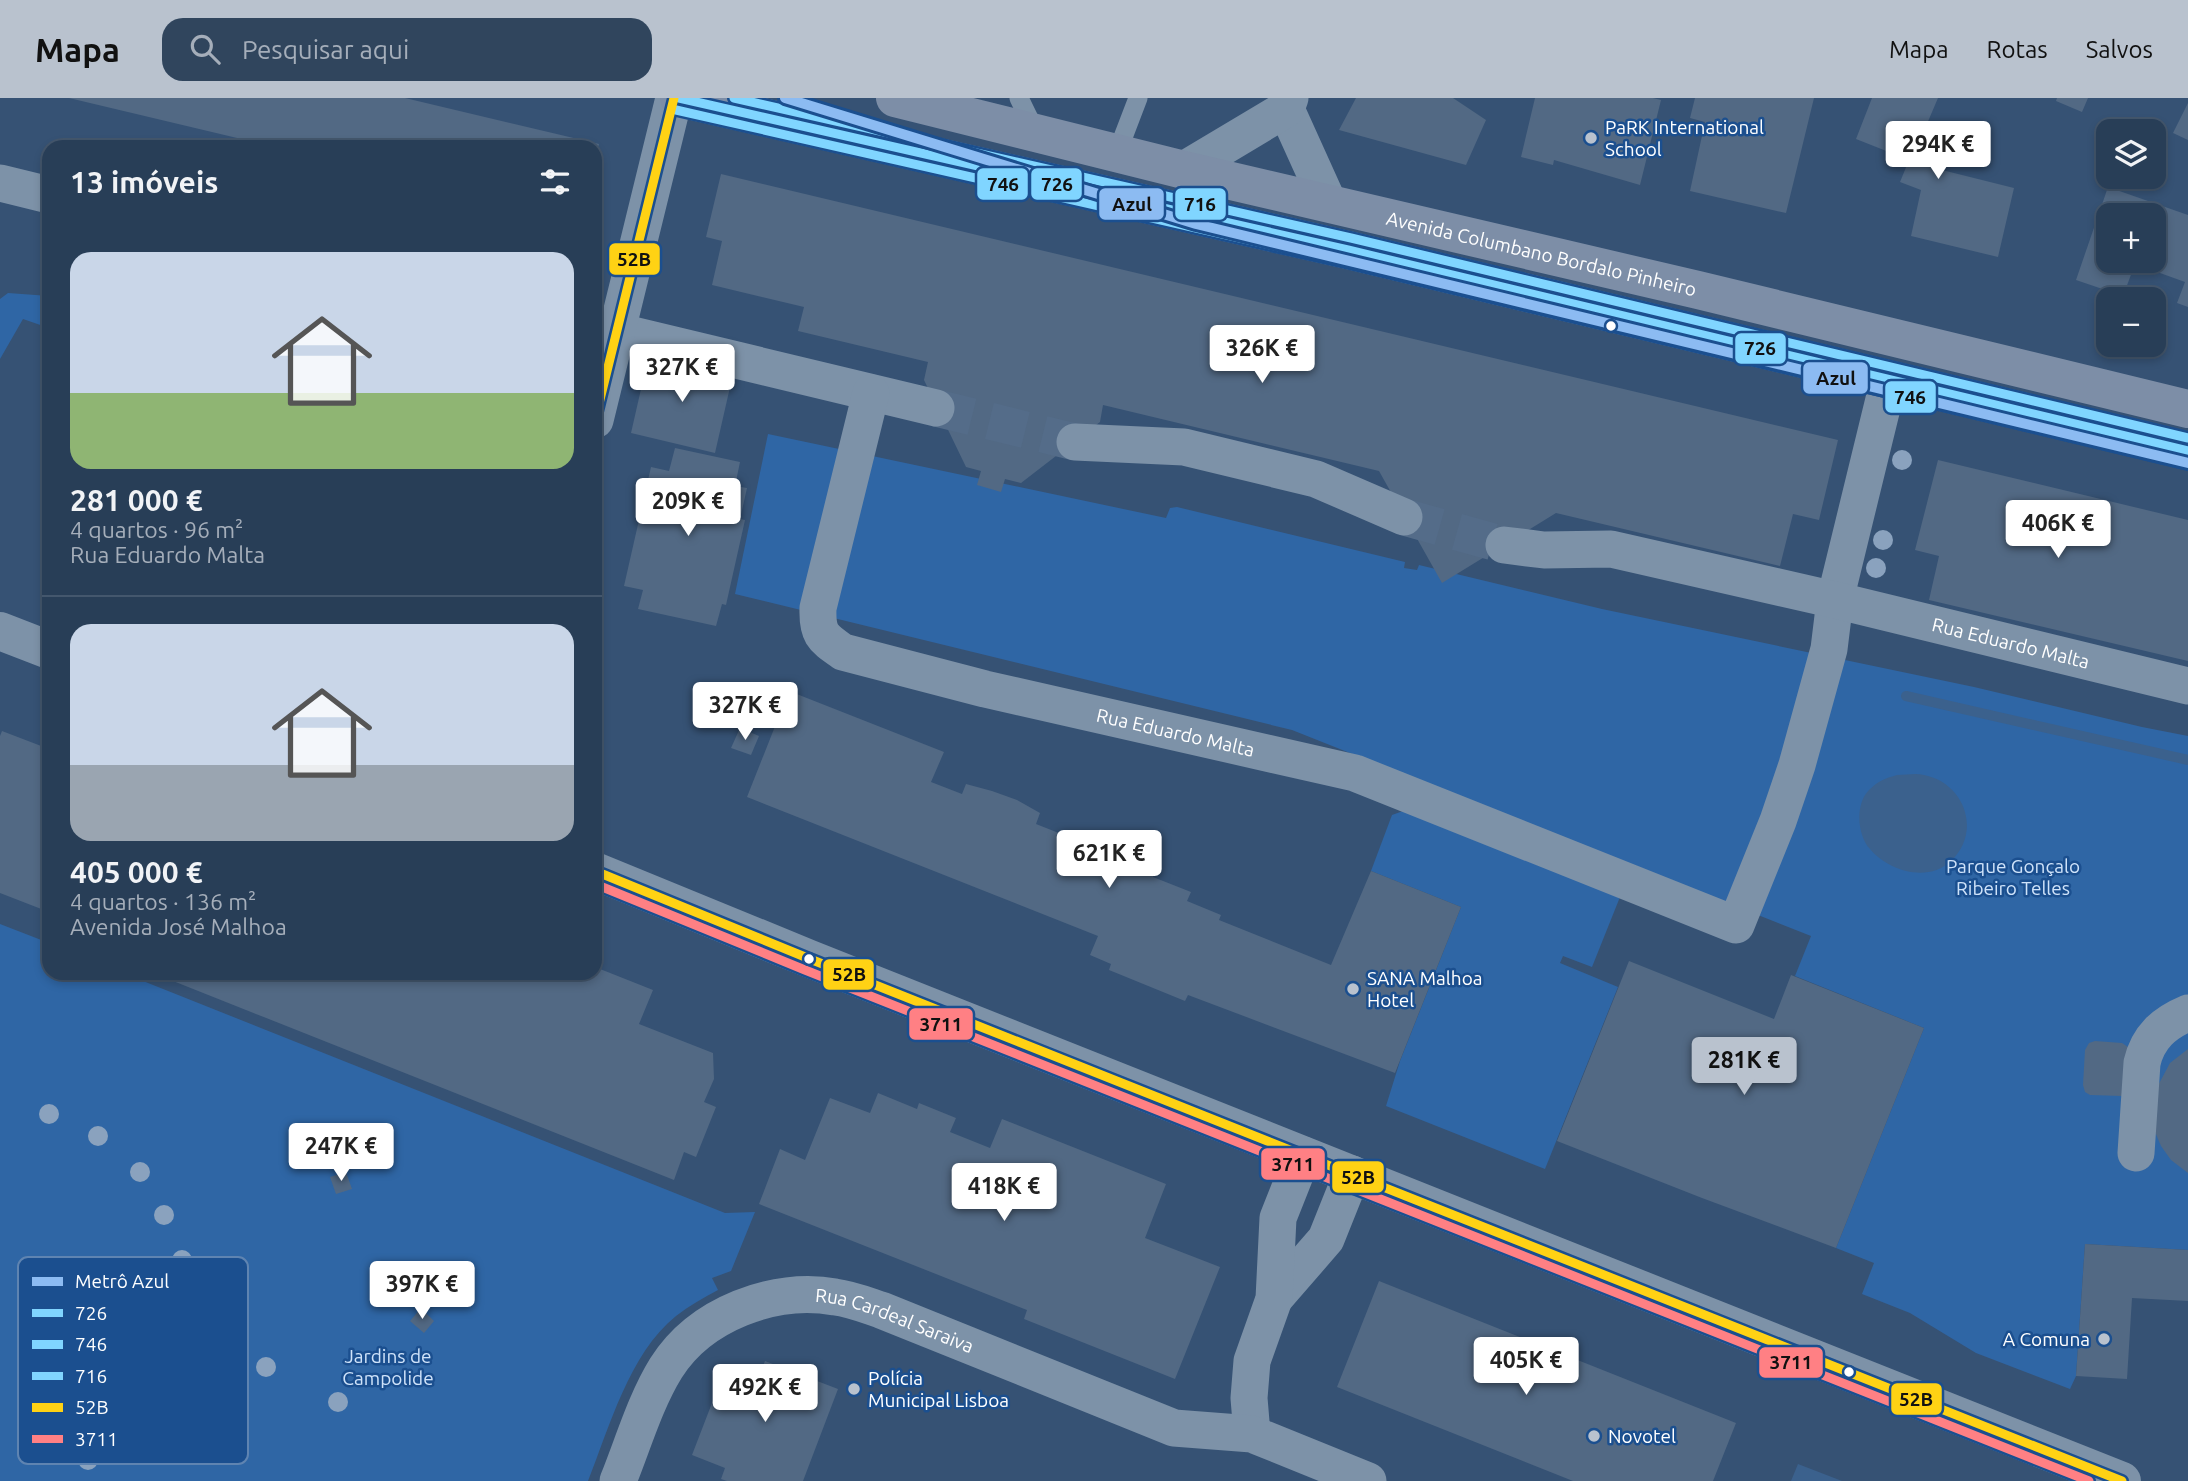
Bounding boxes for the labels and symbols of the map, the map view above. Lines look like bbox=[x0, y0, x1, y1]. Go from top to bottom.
place label: PaRK International School bbox=[1605, 116, 1764, 160]
pin: 294K € bbox=[1881, 122, 1995, 181]
marker: PaRK International School bbox=[1583, 130, 1599, 146]
line badge: 746 bbox=[976, 167, 1029, 201]
line badge: 726 bbox=[1030, 167, 1083, 201]
text: 746 bbox=[987, 173, 1019, 195]
text: 726 bbox=[1041, 173, 1073, 195]
line badge: Azul bbox=[1098, 187, 1165, 221]
line badge: 716 bbox=[1174, 187, 1227, 221]
text: Azul bbox=[1112, 193, 1152, 215]
text: 716 bbox=[1184, 193, 1216, 215]
street label: Avenida Columbano Bordalo Pinheiro bbox=[1384, 207, 1699, 300]
line badge: 52B bbox=[608, 242, 661, 276]
text: 52B bbox=[617, 248, 651, 270]
unlabelled marker bbox=[1604, 319, 1618, 333]
pin: 326K € bbox=[1205, 326, 1319, 385]
line badge: 726 bbox=[1734, 332, 1787, 365]
text: 726 bbox=[1744, 337, 1776, 359]
pin: 327K € bbox=[625, 344, 739, 404]
line badge: Azul bbox=[1802, 361, 1869, 395]
text: Azul bbox=[1816, 367, 1856, 389]
line badge: 746 bbox=[1884, 380, 1937, 414]
text: 746 bbox=[1894, 386, 1926, 408]
pin: 209K € bbox=[631, 478, 745, 538]
pin: 406K € bbox=[2001, 500, 2115, 560]
street label: Rua Eduardo Malta bbox=[1930, 613, 2092, 673]
pin: 327K € bbox=[688, 682, 802, 742]
street label: Rua Eduardo Malta bbox=[1094, 704, 1257, 761]
pin: 621K € bbox=[1052, 830, 1166, 890]
park label: Parque Gonçalo Ribeiro Telles bbox=[1946, 855, 2080, 899]
unlabelled marker bbox=[802, 952, 816, 966]
line badge: 52B bbox=[822, 958, 875, 991]
text: 52B bbox=[832, 963, 866, 985]
place label: SANA Malhoa Hotel bbox=[1367, 967, 1483, 1011]
marker: SANA Malhoa Hotel bbox=[1345, 981, 1361, 997]
line badge: 3711 bbox=[908, 1007, 974, 1041]
text: 3711 bbox=[920, 1013, 962, 1035]
pin: 281K € bbox=[1687, 1038, 1801, 1097]
pin: 247K € bbox=[284, 1124, 398, 1183]
line badge: 3711 bbox=[1260, 1147, 1326, 1181]
text: 3711 bbox=[1272, 1153, 1314, 1175]
line badge: 52B bbox=[1331, 1160, 1385, 1194]
pin: 418K € bbox=[947, 1164, 1061, 1223]
text: 52B bbox=[1341, 1166, 1375, 1188]
legend bbox=[18, 1257, 248, 1464]
pin: 397K € bbox=[365, 1262, 479, 1321]
text: Metrô Azul bbox=[75, 1270, 169, 1292]
street label: Rua Cardeal Saraiva bbox=[815, 1284, 977, 1357]
text: 726 bbox=[75, 1302, 107, 1324]
place label: A Comuna bbox=[2003, 1328, 2090, 1350]
marker: A Comuna bbox=[2096, 1331, 2112, 1347]
text: 746 bbox=[75, 1333, 107, 1355]
pin: 405K € bbox=[1469, 1338, 1583, 1397]
park label: Jardins de Campolide bbox=[342, 1345, 434, 1389]
line badge: 3711 bbox=[1758, 1346, 1824, 1379]
text: 3711 bbox=[1770, 1351, 1812, 1373]
pin: 492K € bbox=[708, 1364, 822, 1424]
text: 716 bbox=[75, 1365, 107, 1387]
unlabelled marker bbox=[1842, 1365, 1856, 1379]
place label: Polícia Municipal Lisboa bbox=[868, 1367, 1009, 1411]
marker: Polícia Municipal Lisboa bbox=[846, 1381, 862, 1397]
line badge: 52B bbox=[1890, 1382, 1943, 1416]
text: 52B bbox=[1899, 1388, 1933, 1410]
text: 52B bbox=[75, 1396, 109, 1418]
place label: Novotel bbox=[1608, 1425, 1676, 1447]
text: 3711 bbox=[75, 1428, 118, 1450]
marker: Novotel bbox=[1586, 1428, 1602, 1444]

